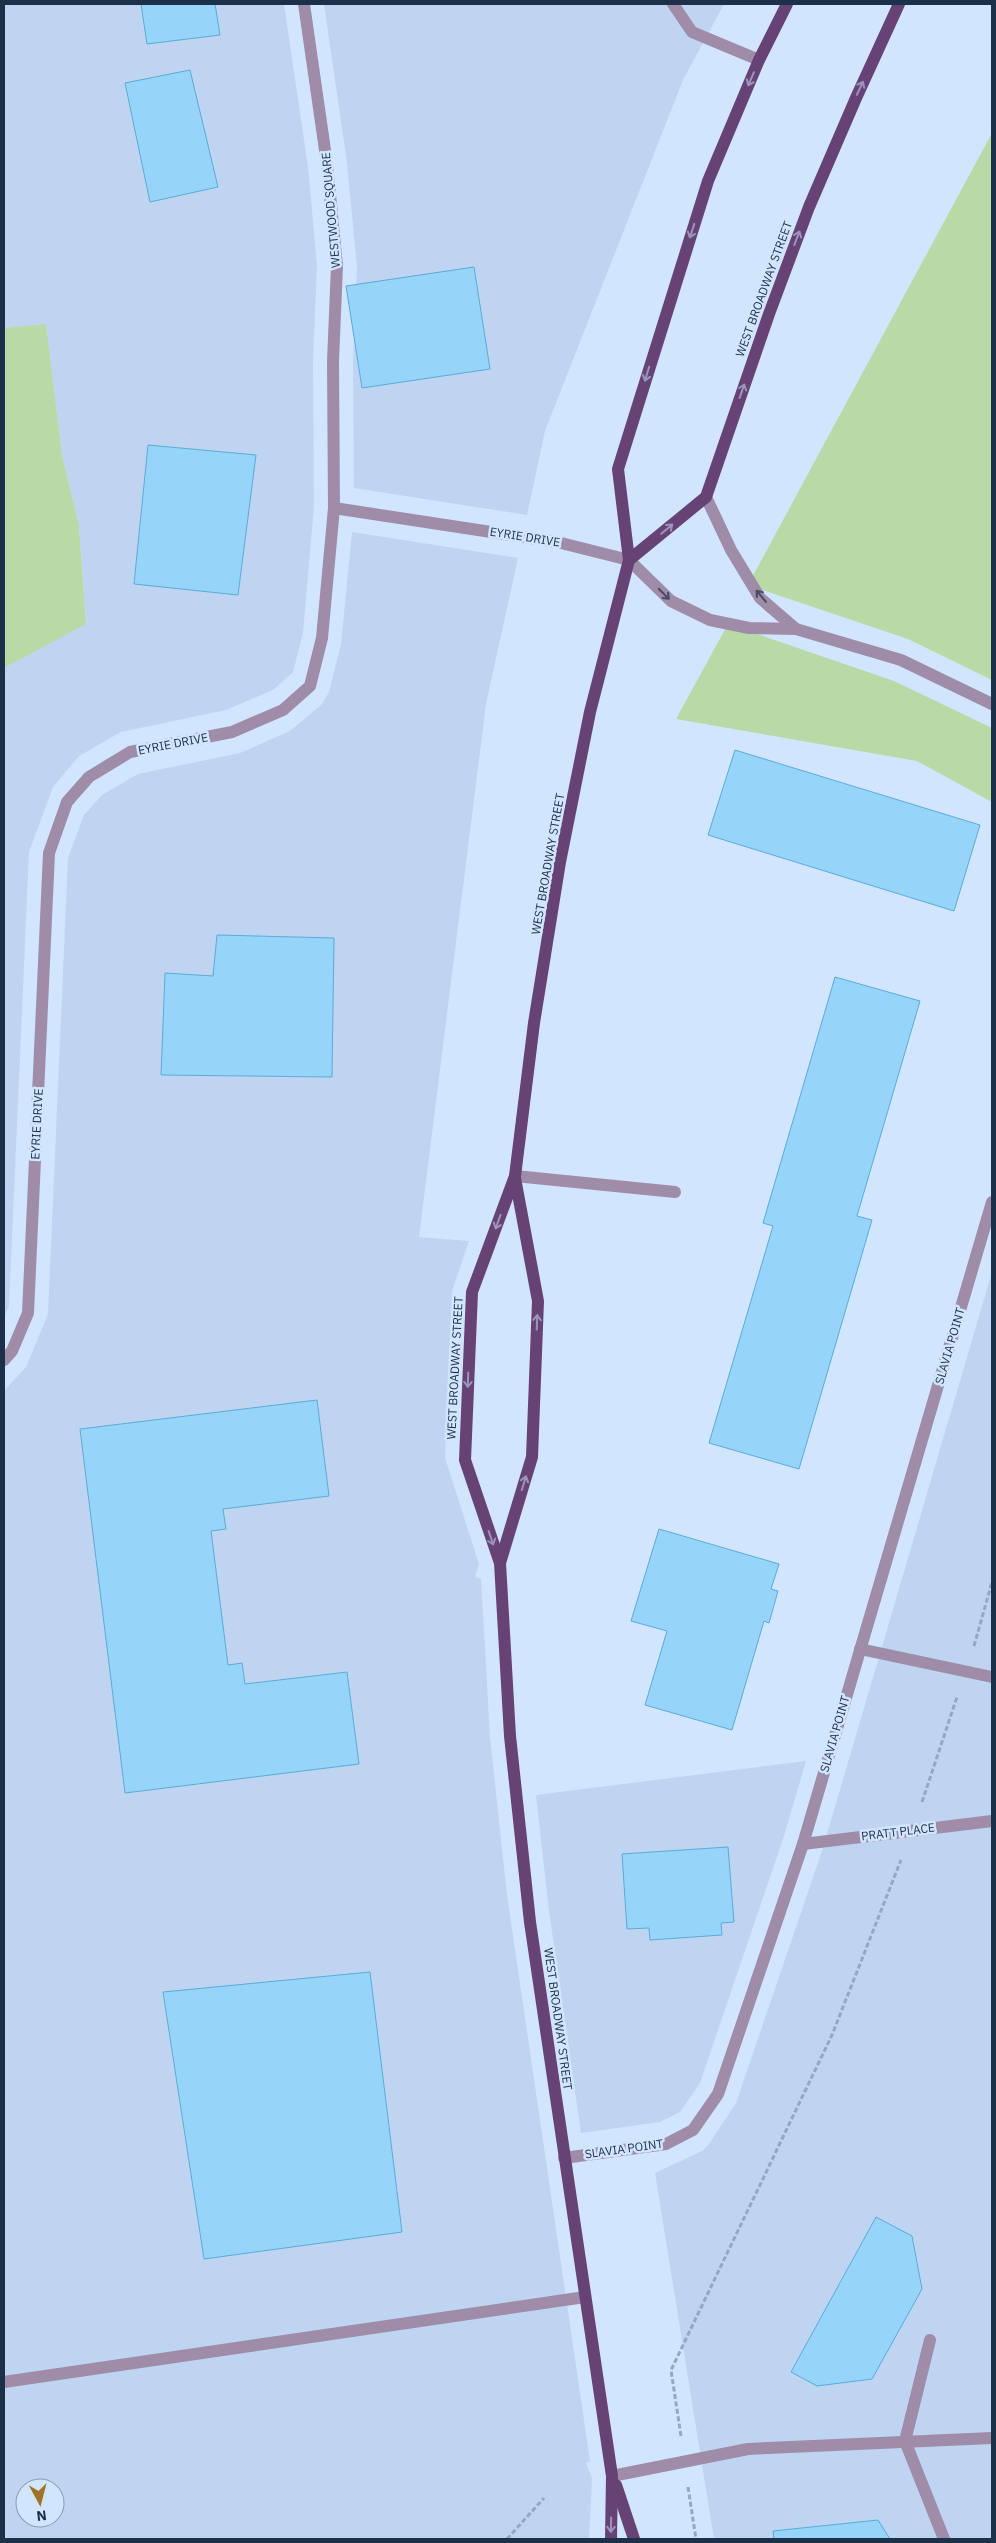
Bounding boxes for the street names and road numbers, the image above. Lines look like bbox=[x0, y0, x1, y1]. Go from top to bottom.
street label: WESTWOOD SQUARE bbox=[318, 152, 343, 268]
street label: WEST BROADWAY STREET bbox=[732, 219, 795, 359]
street label: EYRIE DRIVE bbox=[489, 524, 561, 549]
street label: EYRIE DRIVE bbox=[137, 729, 209, 758]
street label: WEST BROADWAY STREET bbox=[528, 792, 567, 936]
street label: EYRIE DRIVE bbox=[27, 1088, 46, 1160]
street label: WEST BROADWAY STREET bbox=[443, 1296, 466, 1440]
street label: SLAVIA POINT bbox=[931, 1306, 968, 1386]
street label: SLAVIA POINT bbox=[816, 1694, 853, 1774]
street label: PRATT PLACE bbox=[860, 1820, 936, 1843]
street label: WEST BROADWAY STREET bbox=[541, 1947, 576, 2091]
street label: SLAVIA POINT bbox=[584, 2136, 664, 2161]

